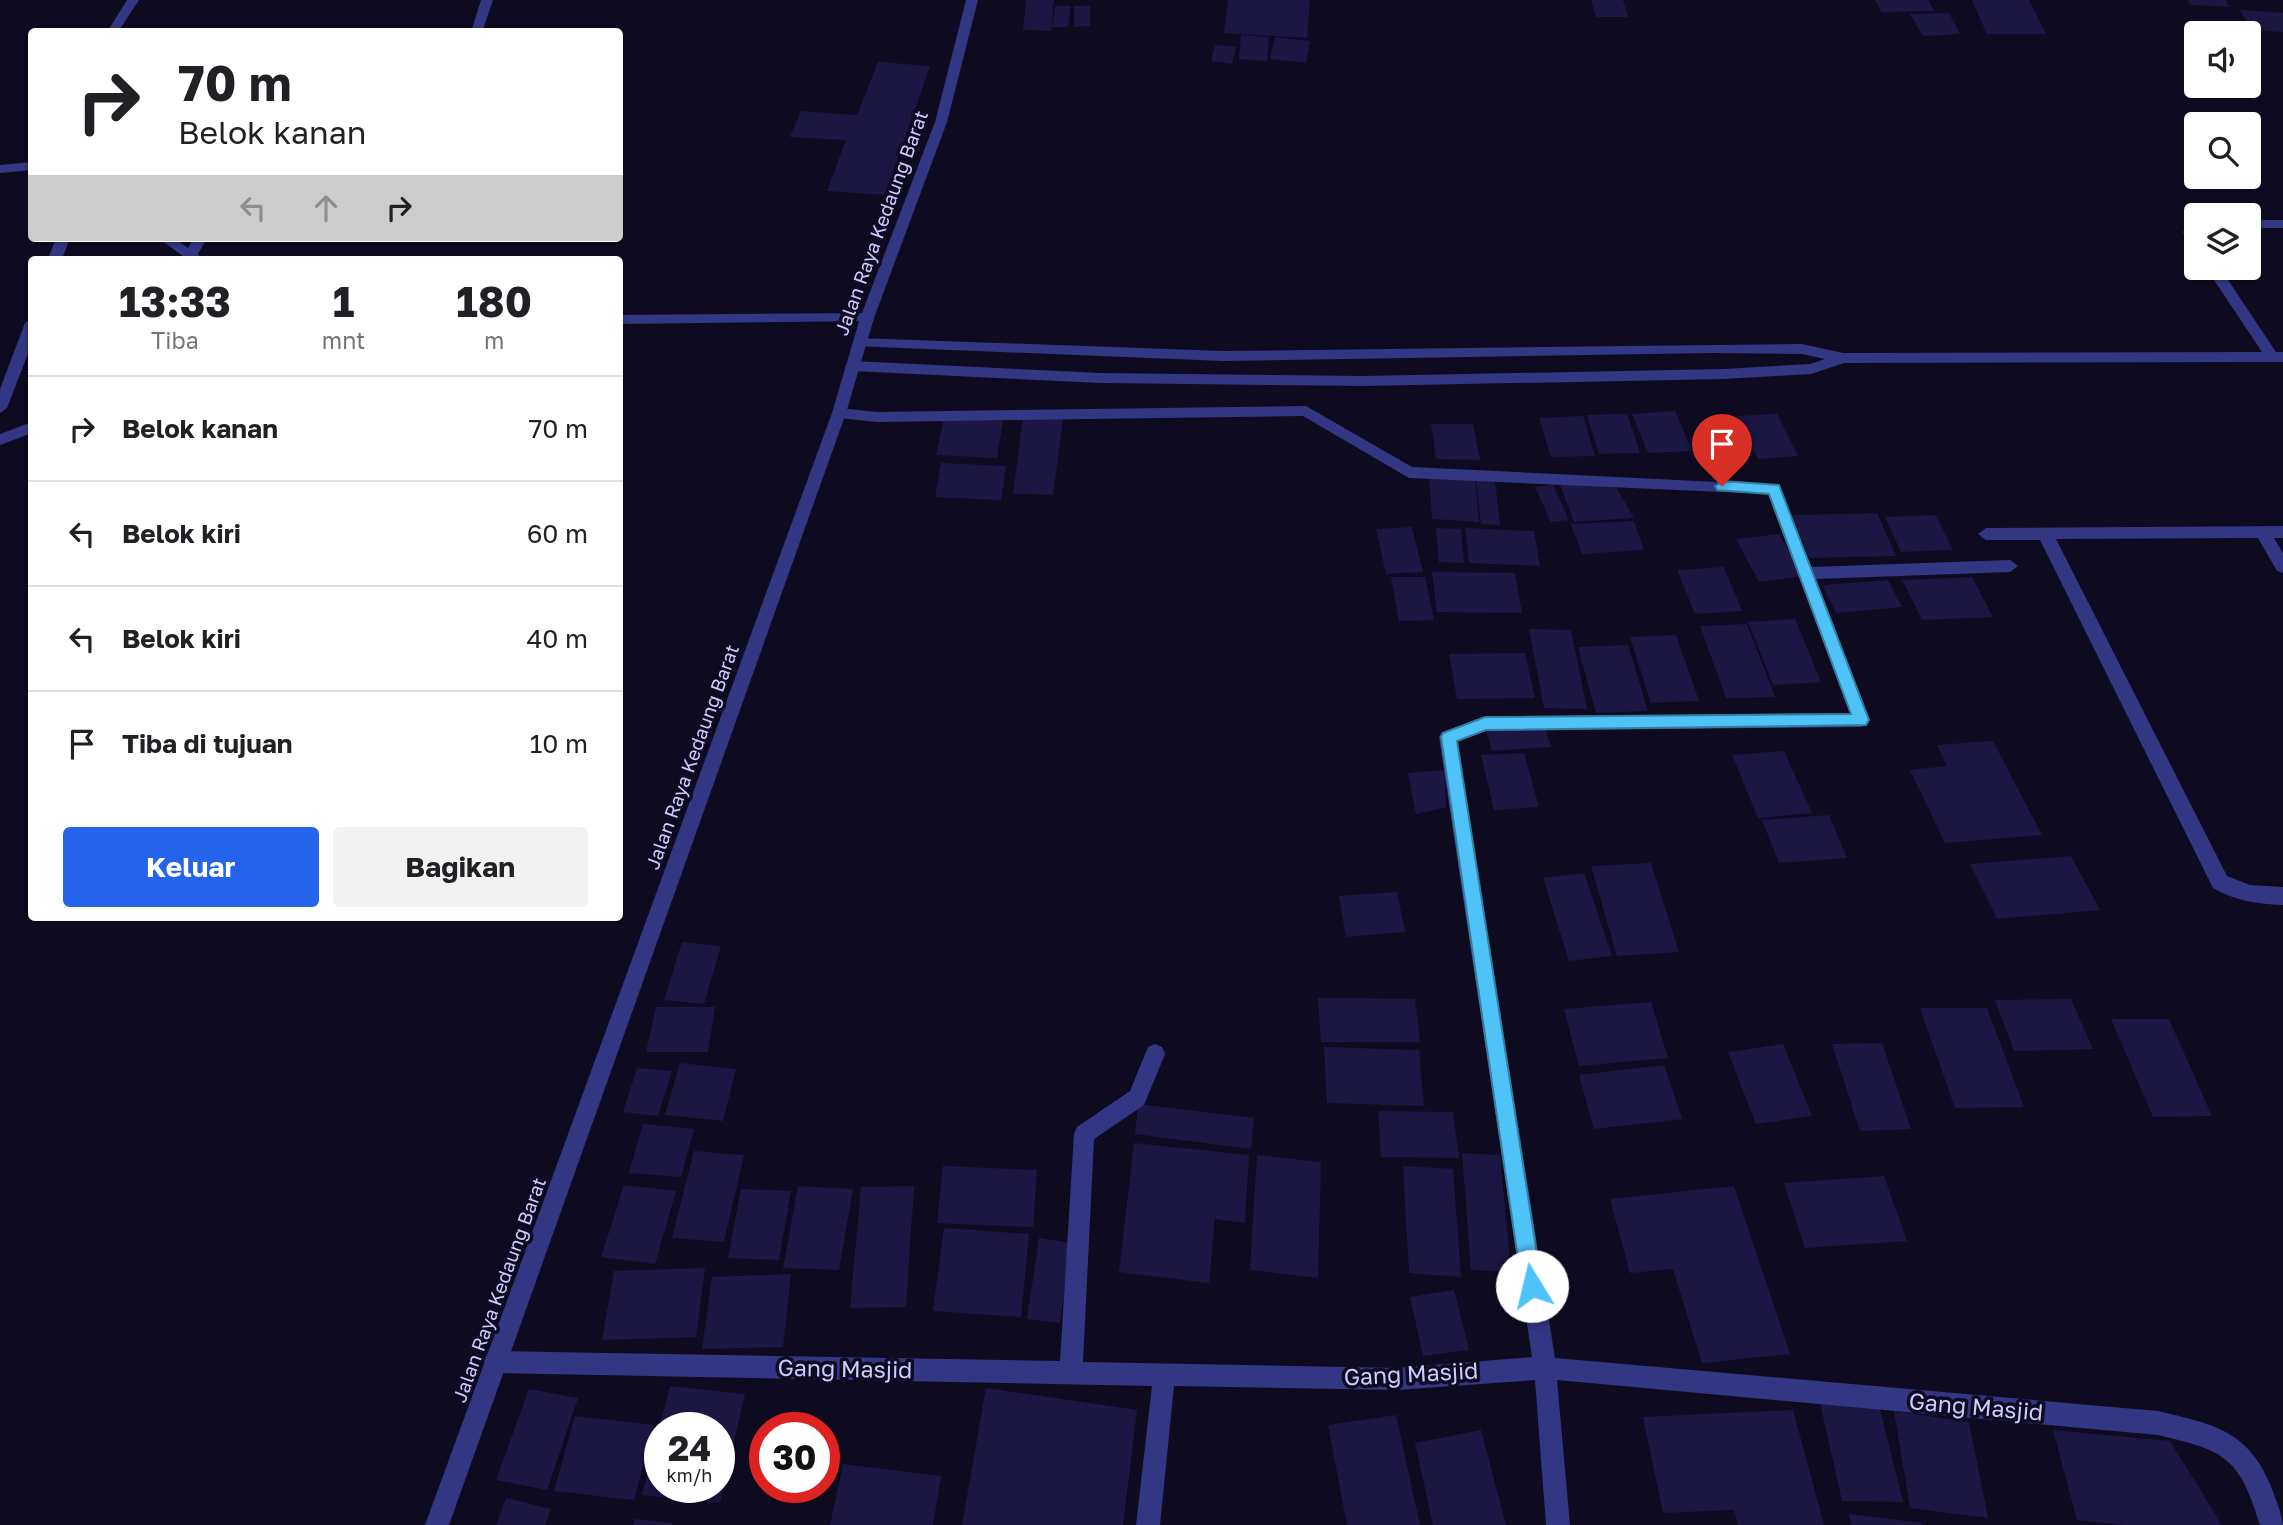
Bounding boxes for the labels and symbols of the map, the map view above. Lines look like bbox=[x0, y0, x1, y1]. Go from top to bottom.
street label: Jalan Raya Kedaung Barat bbox=[829, 107, 932, 338]
pin bbox=[1692, 414, 1752, 486]
street label: Jalan Raya Kedaung Barat bbox=[640, 641, 743, 872]
street label: Jalan Raya Kedaung Barat bbox=[447, 1174, 550, 1405]
position arrow bbox=[1495, 1249, 1569, 1323]
street label: Gang Masjid bbox=[777, 1353, 913, 1383]
street label: Gang Masjid bbox=[1343, 1355, 1479, 1391]
street label: Gang Masjid bbox=[1908, 1386, 2044, 1426]
speed limit sign: 30 bbox=[749, 1412, 840, 1503]

